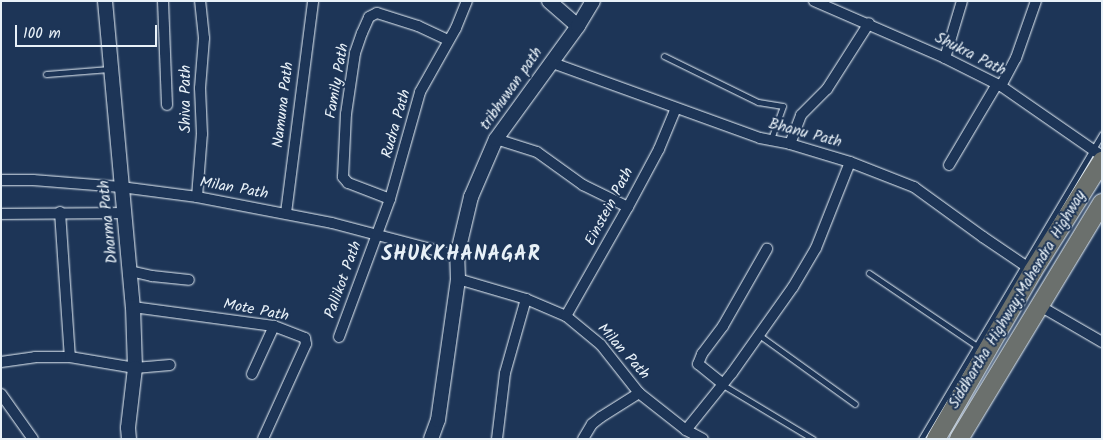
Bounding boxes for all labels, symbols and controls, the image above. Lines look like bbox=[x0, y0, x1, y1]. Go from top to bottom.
scale bar bbox=[18, 15, 160, 47]
text: 100 m bbox=[23, 22, 61, 46]
street label: Shukra Path bbox=[931, 29, 1009, 81]
street label: Family Path bbox=[323, 42, 353, 120]
street label: tribhuwan path bbox=[477, 44, 547, 134]
street label: Namuna Path bbox=[270, 61, 298, 149]
street label: Shiva Path bbox=[178, 65, 196, 133]
street label: Rudra Path bbox=[379, 88, 415, 160]
street label: Bhanu Path bbox=[767, 116, 843, 152]
street label: Einstein Path bbox=[582, 165, 638, 249]
street label: Milan Path bbox=[198, 174, 270, 204]
street label: Dharma Path bbox=[96, 179, 122, 265]
street label: Siddhartha Highway;Mahendra Highway bbox=[946, 188, 1090, 412]
street label: Pallikot Path bbox=[322, 239, 366, 321]
district label: SHUKKHANAGAR bbox=[380, 243, 542, 267]
street label: Mote Path bbox=[222, 296, 290, 326]
street label: Milan Path bbox=[593, 320, 653, 384]

